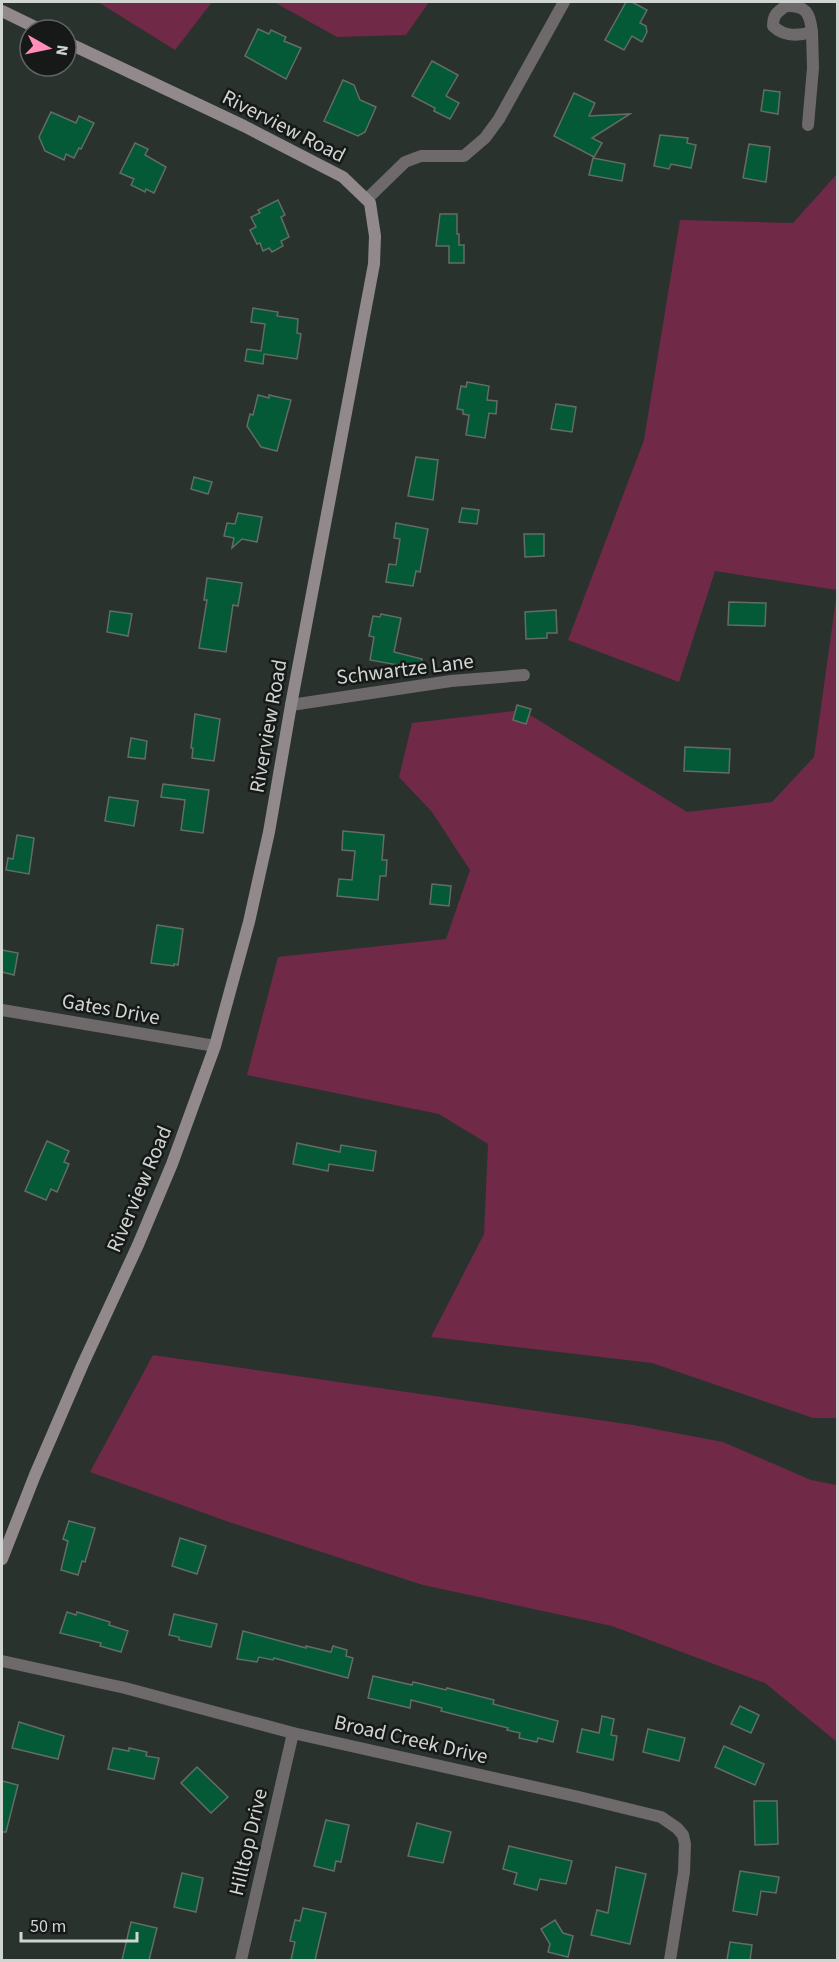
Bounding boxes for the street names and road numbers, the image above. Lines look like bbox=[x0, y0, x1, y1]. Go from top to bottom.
street label: Riverview Road bbox=[217, 82, 351, 170]
street label: Schwartze Lane bbox=[335, 646, 475, 692]
street label: Riverview Road bbox=[242, 657, 294, 795]
street label: Gates Drive bbox=[60, 986, 162, 1032]
street label: Riverview Road bbox=[99, 1121, 179, 1257]
street label: Broad Creek Drive bbox=[331, 1707, 491, 1771]
street label: Hilltop Drive bbox=[221, 1785, 275, 1899]

